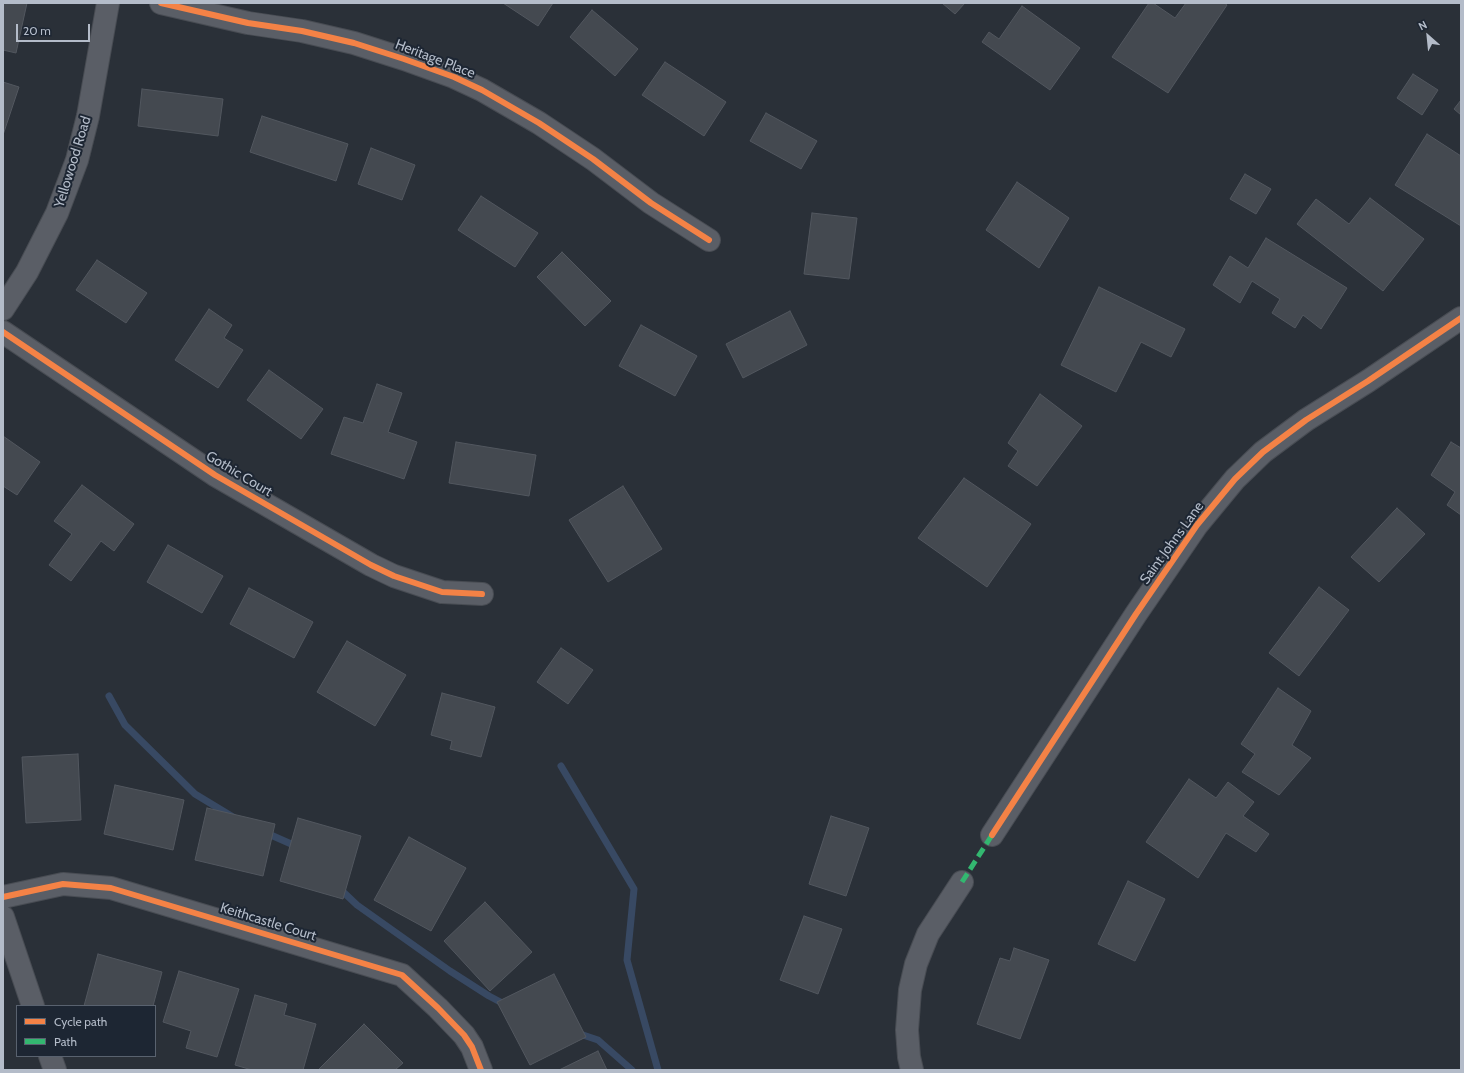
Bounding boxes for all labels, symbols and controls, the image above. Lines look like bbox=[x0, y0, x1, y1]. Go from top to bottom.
scale bar bbox=[18, 16, 92, 42]
north arrow bbox=[1408, 16, 1448, 56]
text: N bbox=[1416, 17, 1429, 33]
text: 20 m bbox=[23, 23, 51, 38]
street label: Heritage Place bbox=[393, 36, 477, 82]
street label: Yellowood Road bbox=[51, 114, 95, 210]
street label: Gothic Court bbox=[203, 448, 275, 500]
street label: Saint Johns Lane bbox=[1137, 499, 1207, 587]
street label: Keithcastle Court bbox=[218, 899, 318, 945]
legend bbox=[16, 1005, 156, 1057]
text: Cycle path bbox=[54, 1014, 107, 1029]
text: Path bbox=[54, 1034, 77, 1049]

